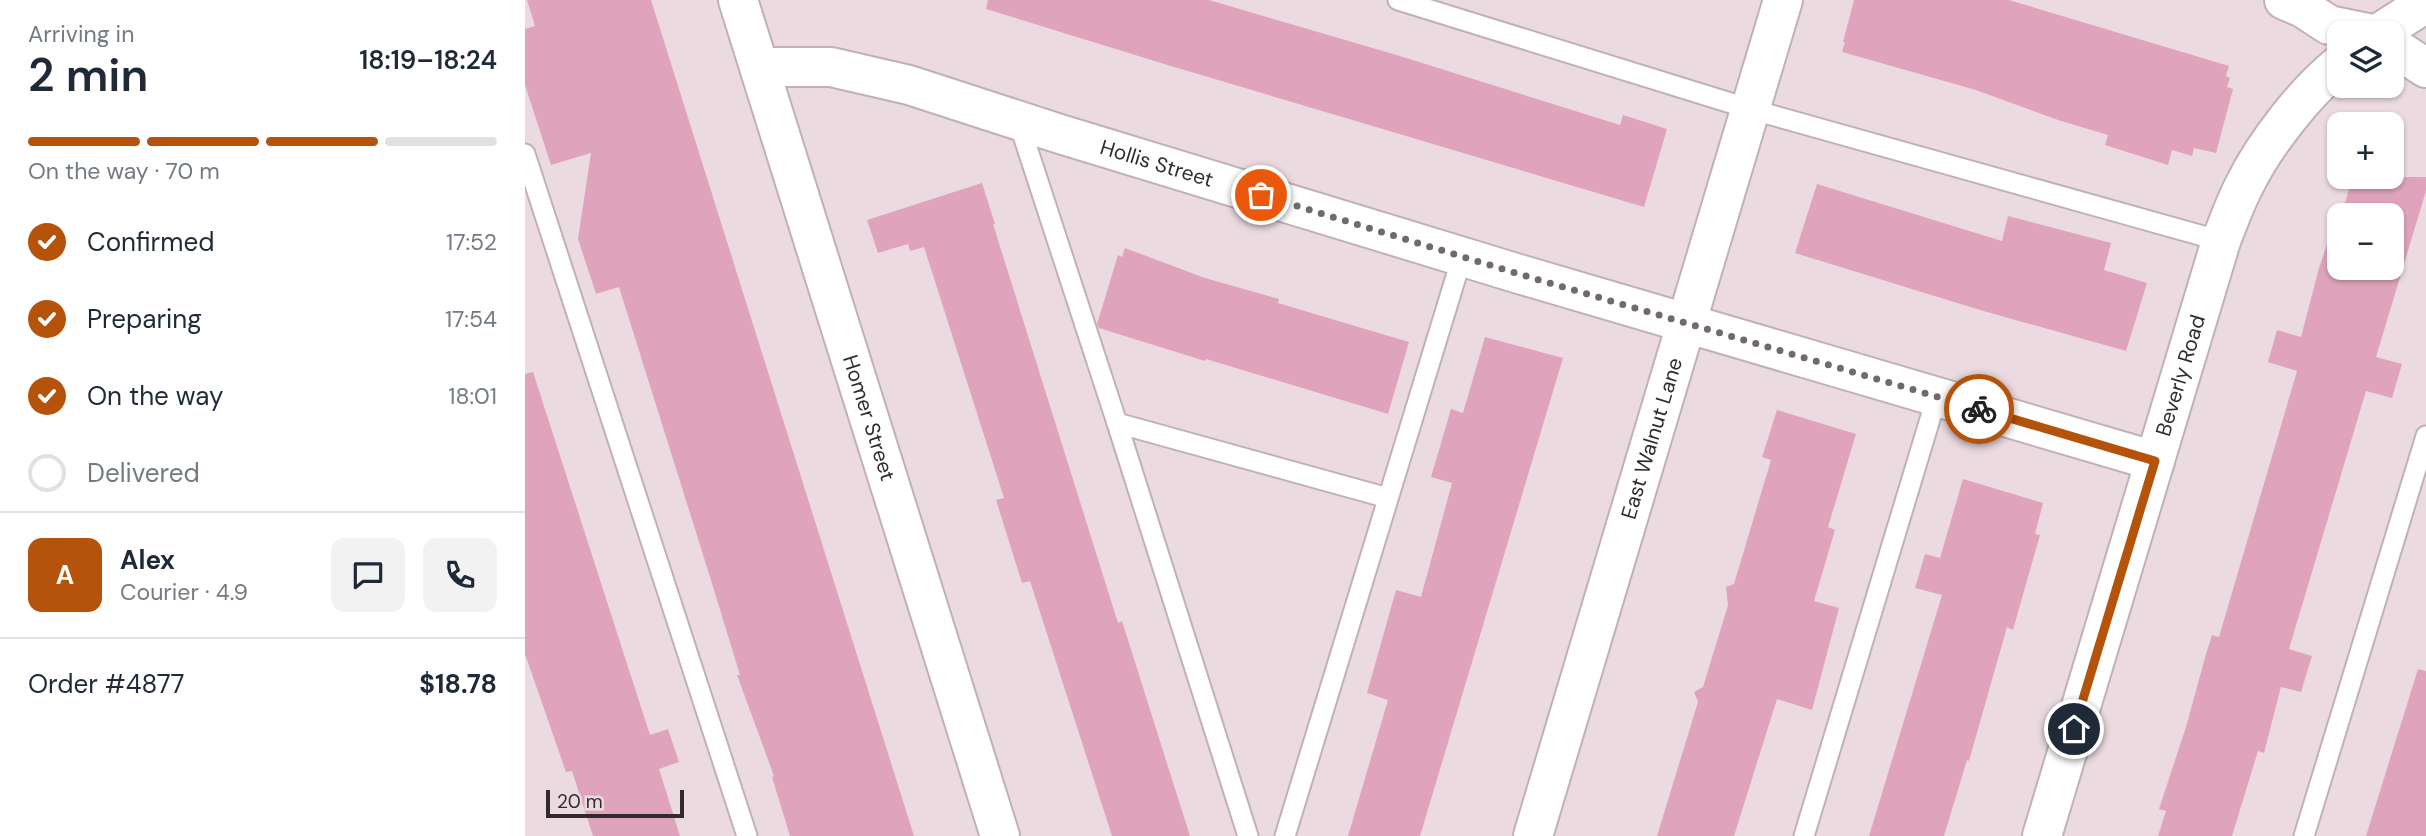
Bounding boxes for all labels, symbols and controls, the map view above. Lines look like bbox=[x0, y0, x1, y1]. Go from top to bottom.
text: Arriving in bbox=[28, 19, 134, 49]
map controls bbox=[2327, 21, 2404, 280]
button: layers bbox=[2327, 21, 2404, 98]
text: 18:19–18:24 bbox=[359, 43, 497, 77]
text: 2 min bbox=[28, 45, 148, 105]
button: + bbox=[2327, 112, 2404, 189]
street label: Hollis Street bbox=[1097, 133, 1217, 194]
text: On the way · 70 m bbox=[28, 156, 220, 186]
pin bbox=[1231, 165, 1291, 225]
icon: bag bbox=[1242, 176, 1280, 214]
button: − bbox=[2327, 203, 2404, 280]
icon: check bbox=[28, 223, 66, 261]
text: Confirmed bbox=[87, 225, 214, 259]
text: 17:52 bbox=[446, 227, 497, 257]
icon: check bbox=[28, 300, 66, 338]
text: Preparing bbox=[87, 302, 202, 336]
text: 17:54 bbox=[445, 304, 497, 334]
street label: Beverly Road bbox=[2149, 311, 2212, 439]
street label: Homer Street bbox=[836, 352, 902, 484]
street label: East Walnut Lane bbox=[1615, 354, 1689, 522]
courier bbox=[1944, 374, 2014, 444]
icon: check bbox=[28, 377, 66, 415]
text: On the way bbox=[87, 379, 223, 413]
text: 18:01 bbox=[448, 381, 497, 411]
icon: bike bbox=[1960, 390, 1998, 428]
text: Delivered bbox=[87, 456, 200, 490]
button: chat bbox=[331, 538, 405, 612]
button: phone bbox=[423, 538, 497, 612]
text: Alex bbox=[120, 543, 175, 577]
text: A bbox=[56, 558, 74, 592]
text: Courier · 4.9 bbox=[120, 577, 248, 607]
text: Order #4877 bbox=[28, 667, 184, 701]
text: $18.78 bbox=[419, 667, 497, 701]
pin bbox=[2044, 699, 2104, 759]
icon: home bbox=[2055, 710, 2093, 748]
scale bar bbox=[546, 787, 684, 819]
text: 20 m bbox=[557, 789, 603, 814]

